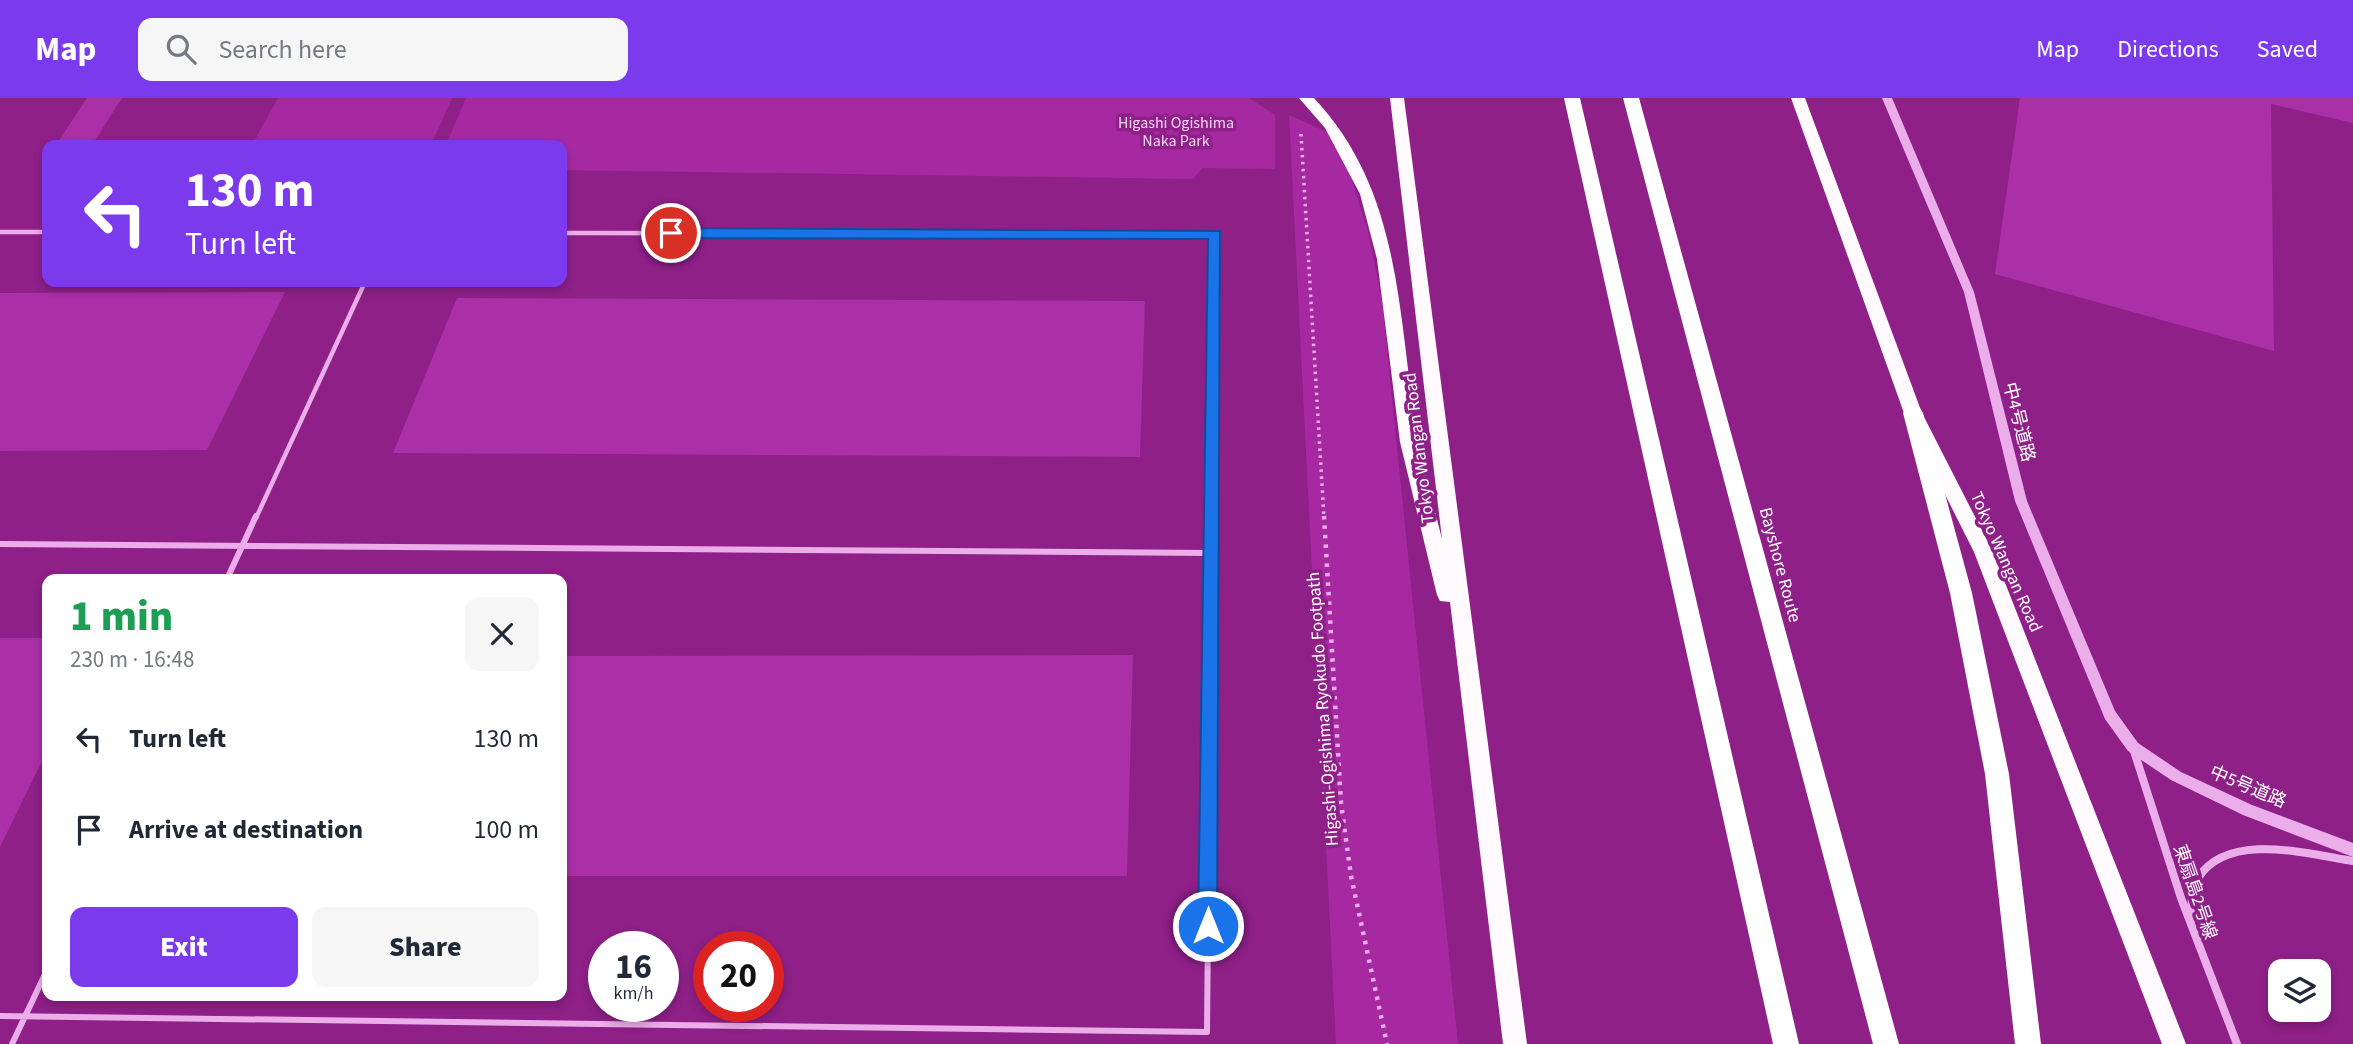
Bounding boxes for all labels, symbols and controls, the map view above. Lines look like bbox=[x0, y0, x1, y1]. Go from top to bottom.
search box bbox=[138, 18, 628, 81]
text: Map bbox=[35, 26, 96, 73]
icon: search bbox=[162, 30, 200, 68]
text: Search here bbox=[218, 31, 347, 68]
text: Map bbox=[2036, 32, 2079, 67]
text: Directions bbox=[2117, 32, 2219, 67]
text: Saved bbox=[2257, 32, 2318, 67]
park label: Higashi Ogishima Naka Park bbox=[1118, 112, 1234, 152]
text: 130 m bbox=[185, 156, 314, 226]
icon: left bbox=[70, 168, 161, 259]
pin bbox=[641, 203, 701, 263]
icon: arrive bbox=[652, 214, 690, 252]
text: Turn left bbox=[185, 221, 296, 267]
street label: Tokyo Wangan Road bbox=[1397, 371, 1441, 525]
street label: 中4号道路 bbox=[1997, 380, 2041, 464]
street label: Tokyo Wangan Road bbox=[1964, 488, 2048, 636]
street label: Bayshore Route bbox=[1753, 505, 1807, 625]
street label: Higashi-Ogishima Ryokudo Footpath bbox=[1301, 571, 1345, 847]
text: 1 min bbox=[70, 587, 173, 647]
button: close bbox=[465, 597, 539, 671]
text: 230 m · 16:48 bbox=[70, 643, 194, 676]
icon: left bbox=[70, 720, 108, 758]
text: Turn left bbox=[129, 720, 226, 757]
text: 130 m bbox=[473, 720, 539, 757]
street label: 中5号道路 bbox=[2206, 760, 2290, 814]
icon: arrive bbox=[70, 811, 108, 849]
text: Arrive at destination bbox=[129, 811, 363, 848]
text: 100 m bbox=[473, 811, 539, 848]
street label: 東扇島2号線 bbox=[2167, 841, 2223, 943]
position arrow bbox=[1171, 889, 1245, 963]
button: Exit bbox=[70, 907, 298, 987]
button: Share bbox=[312, 907, 539, 987]
speed limit sign: 20 bbox=[693, 931, 784, 1022]
text: 16 bbox=[615, 942, 652, 992]
map controls bbox=[2268, 959, 2331, 1022]
button: layers bbox=[2268, 959, 2331, 1022]
text: km/h bbox=[614, 981, 653, 1006]

